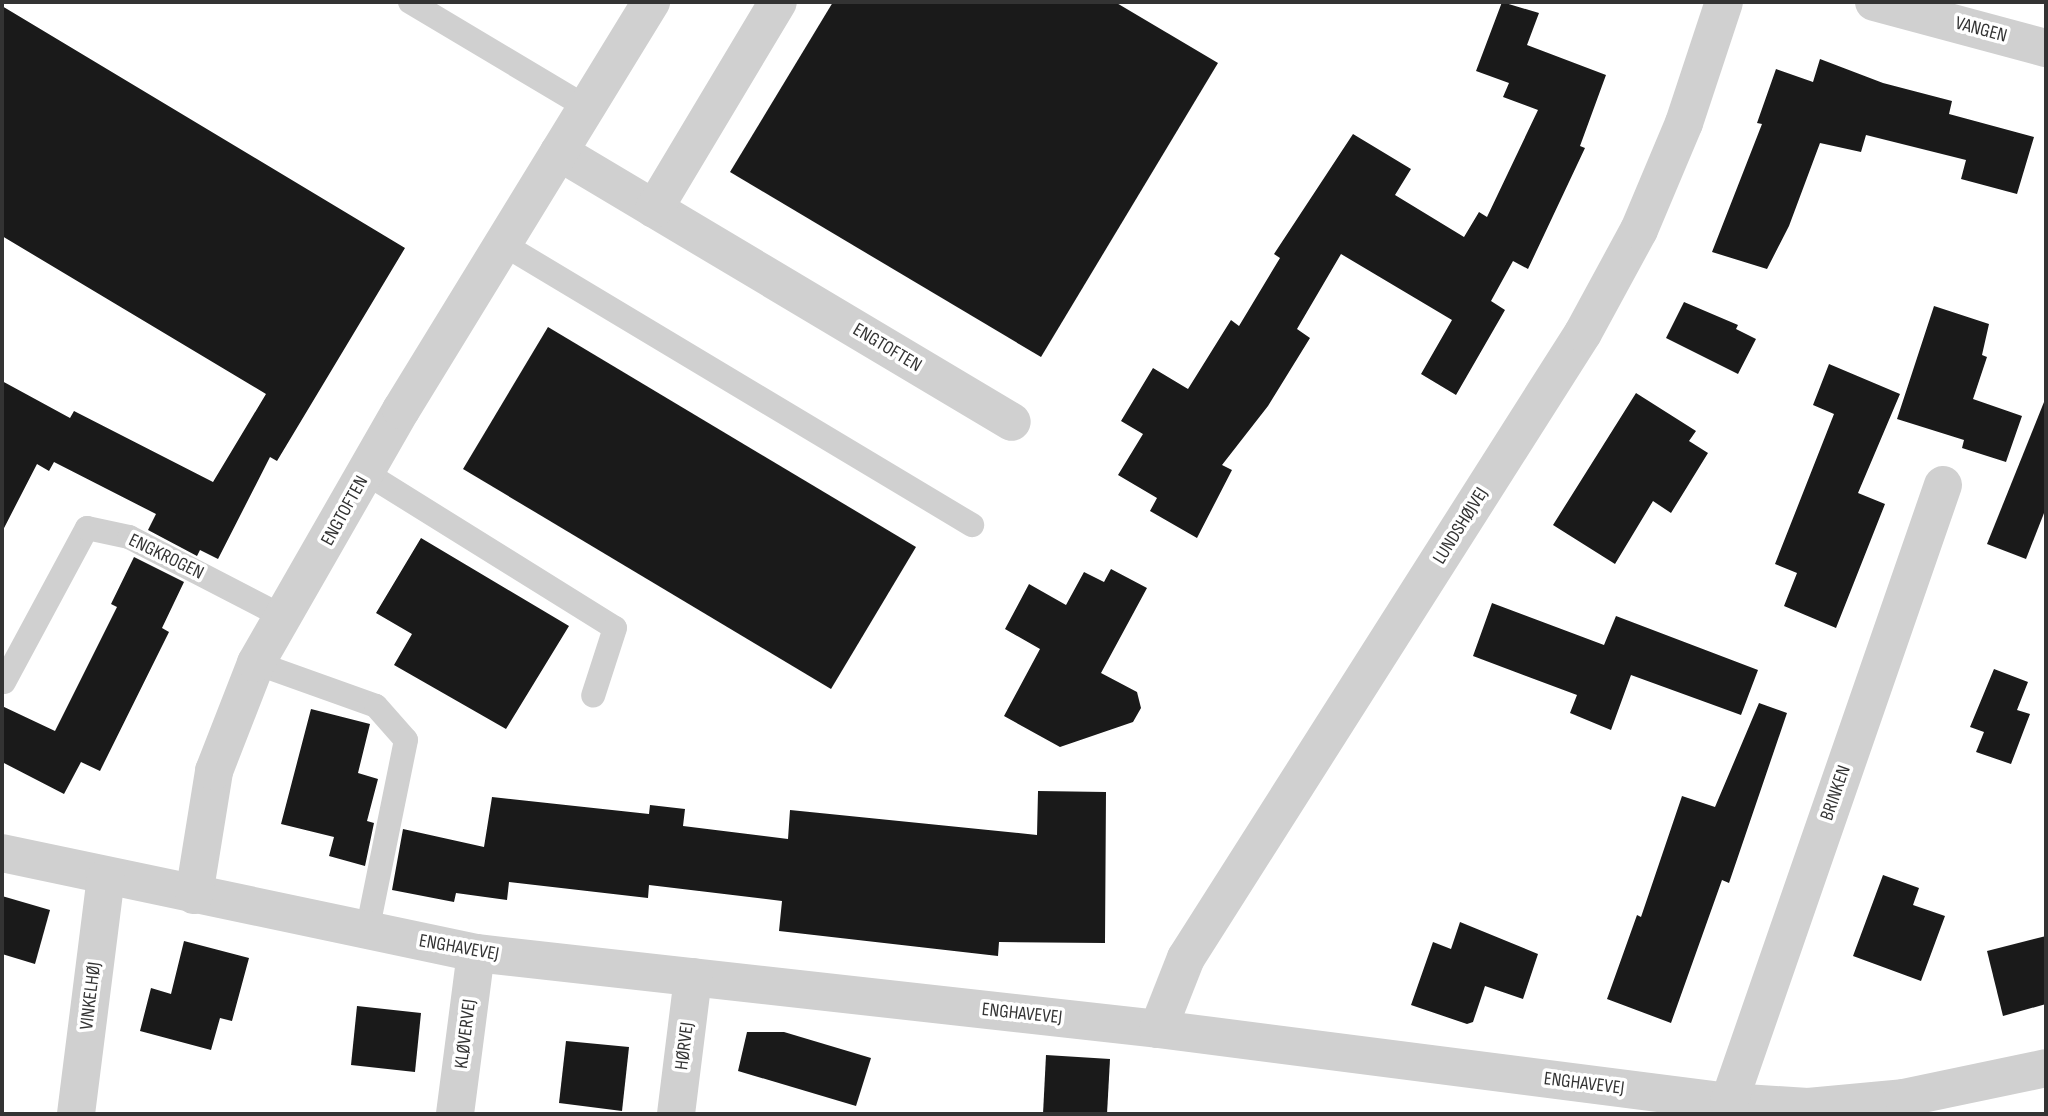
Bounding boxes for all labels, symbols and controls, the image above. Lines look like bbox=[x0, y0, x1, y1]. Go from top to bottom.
street label: VANGEN bbox=[1953, 12, 2009, 48]
street label: ENGTOFTEN bbox=[848, 319, 926, 377]
street label: ENGTOFTEN bbox=[317, 472, 373, 550]
street label: LUNDSHØJVEJ bbox=[1428, 483, 1494, 569]
street label: ENGKROGEN bbox=[125, 529, 207, 585]
street label: BRINKEN bbox=[1816, 762, 1856, 824]
street label: ENGHAVEVEJ bbox=[417, 930, 501, 966]
street label: VINKELHØJ bbox=[76, 961, 106, 1031]
street label: KLØVERVEJ bbox=[450, 998, 482, 1070]
street label: ENGHAVEVEJ bbox=[981, 998, 1063, 1030]
street label: HØRVEJ bbox=[671, 1021, 699, 1071]
street label: ENGHAVEVEJ bbox=[1542, 1068, 1626, 1100]

